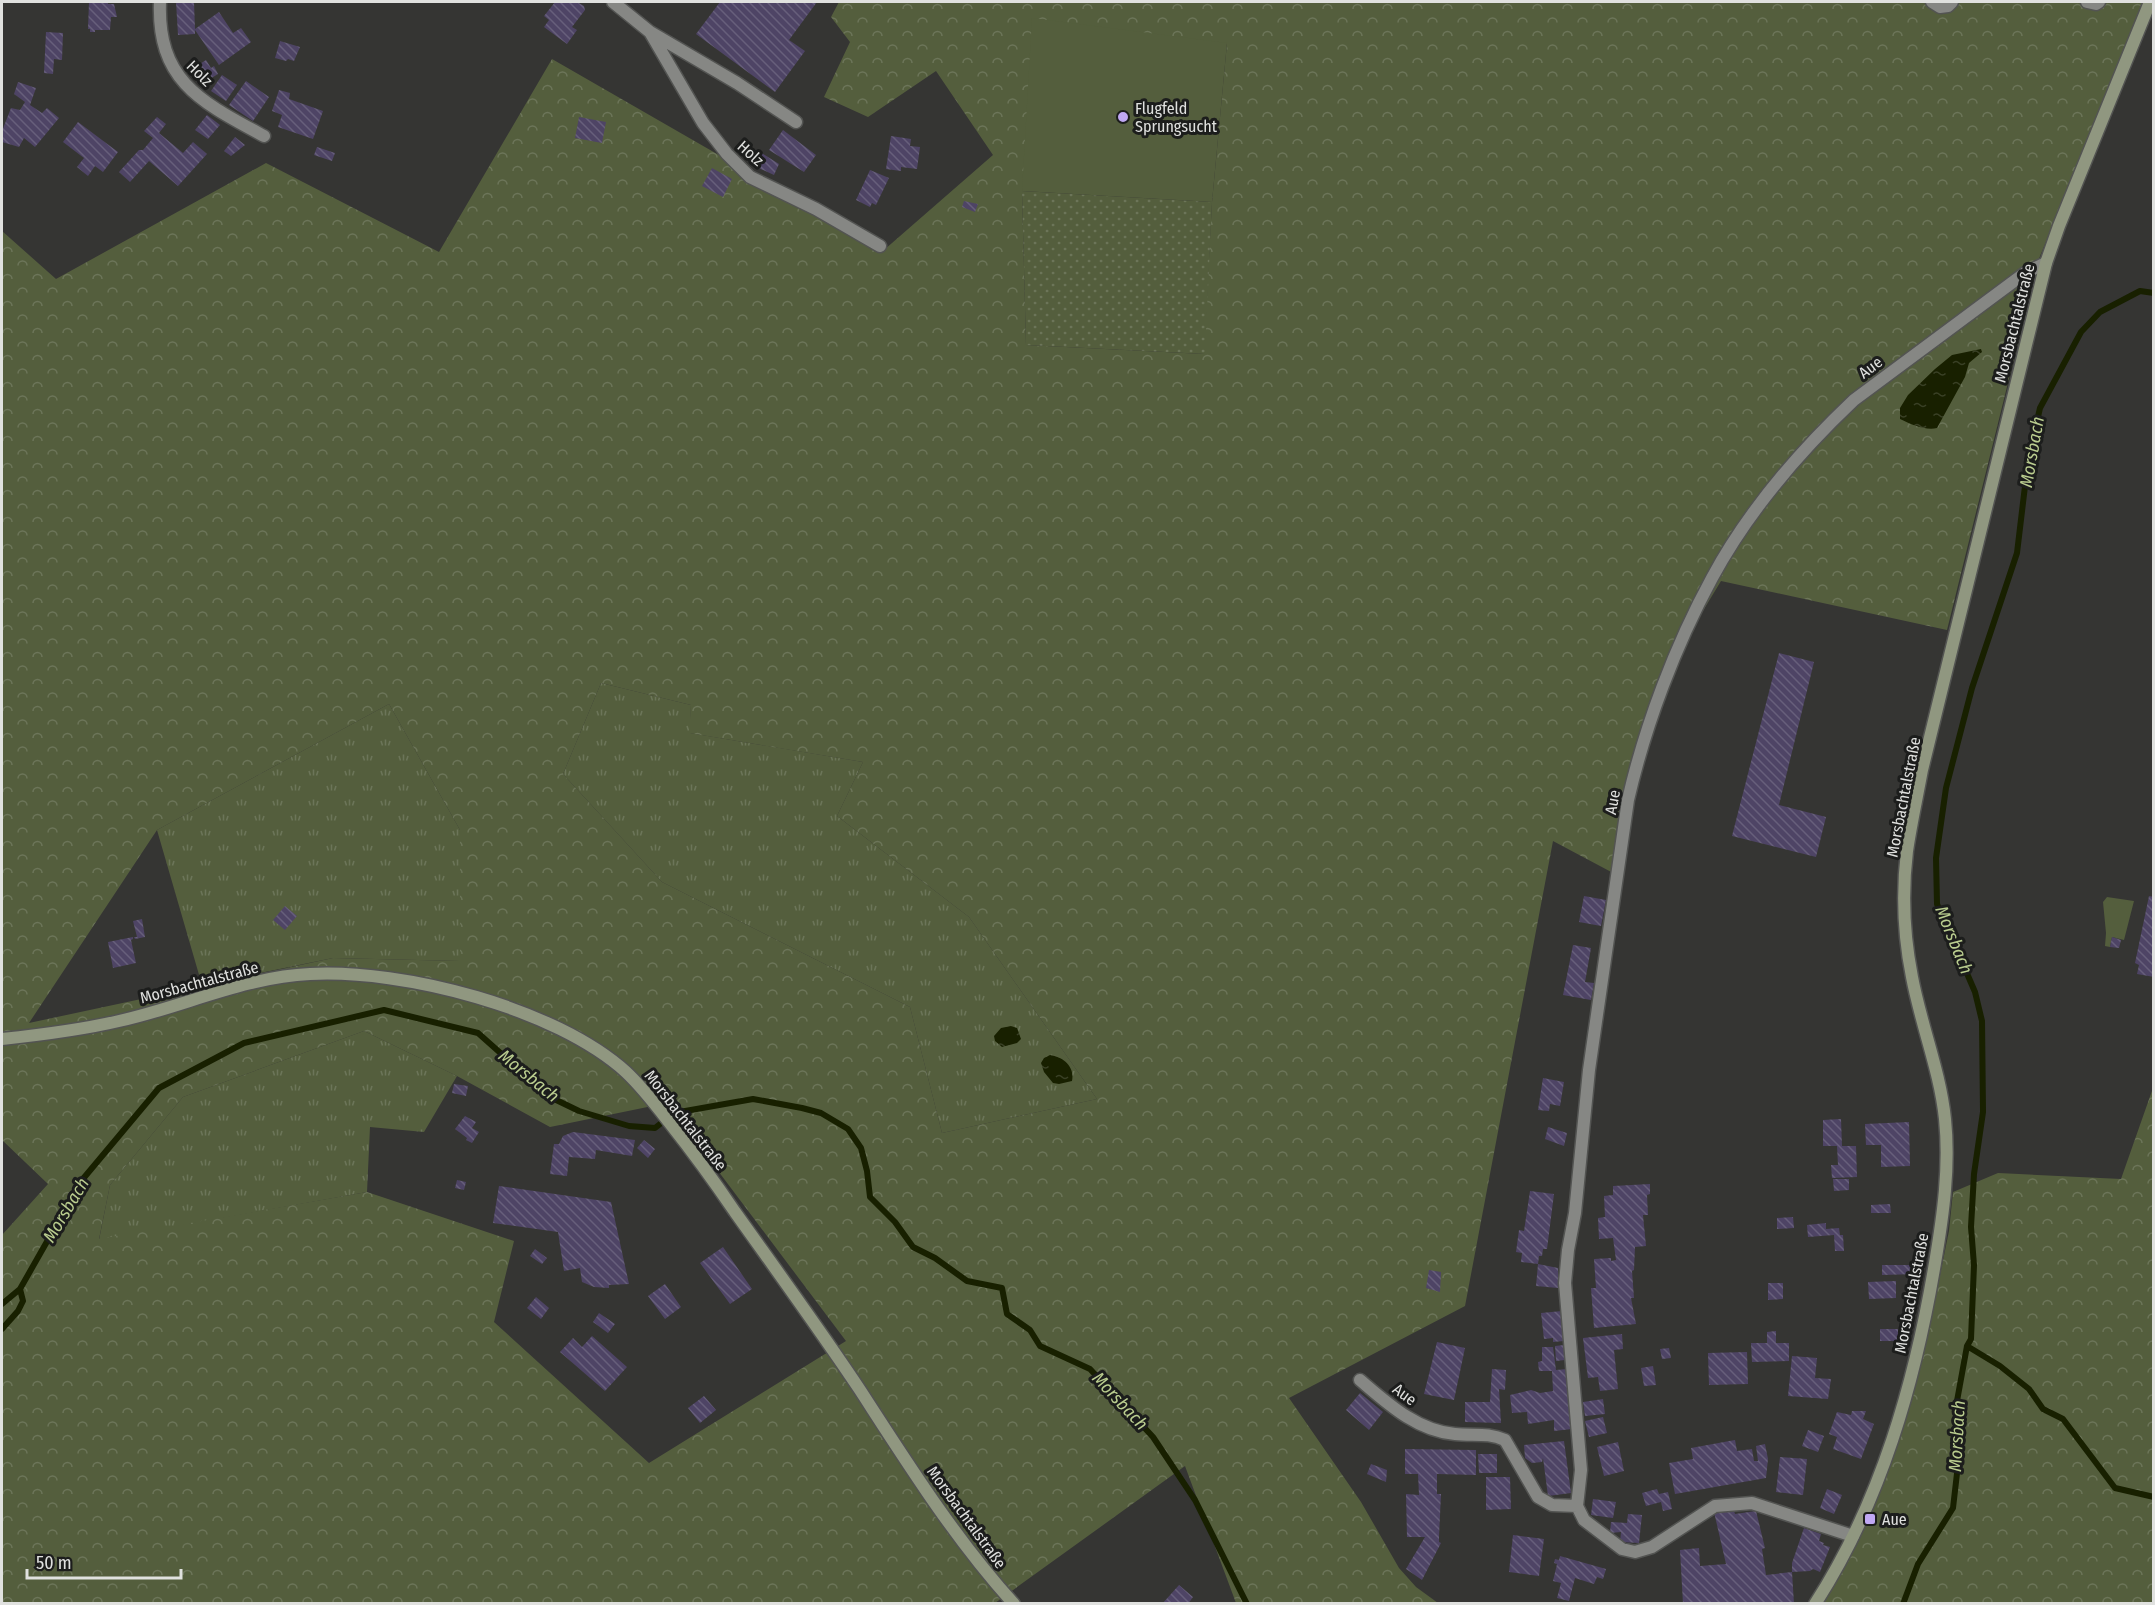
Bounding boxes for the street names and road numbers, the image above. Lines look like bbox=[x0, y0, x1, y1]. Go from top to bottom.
street label: Holz bbox=[183, 56, 217, 90]
street label: Holz bbox=[734, 137, 768, 170]
street label: Morsbachtalstraße bbox=[1991, 262, 2038, 385]
street label: Aue bbox=[1855, 352, 1886, 382]
street label: Morsbachtalstraße bbox=[1883, 735, 1924, 859]
street label: Aue bbox=[1601, 788, 1624, 816]
street label: Morsbachtalstraße bbox=[138, 958, 261, 1007]
street label: Morsbachtalstraße bbox=[641, 1066, 731, 1174]
street label: Morsbachtalstraße bbox=[1891, 1231, 1932, 1355]
street label: Aue bbox=[1389, 1379, 1420, 1409]
street label: Morsbachtalstraße bbox=[923, 1462, 1010, 1572]

